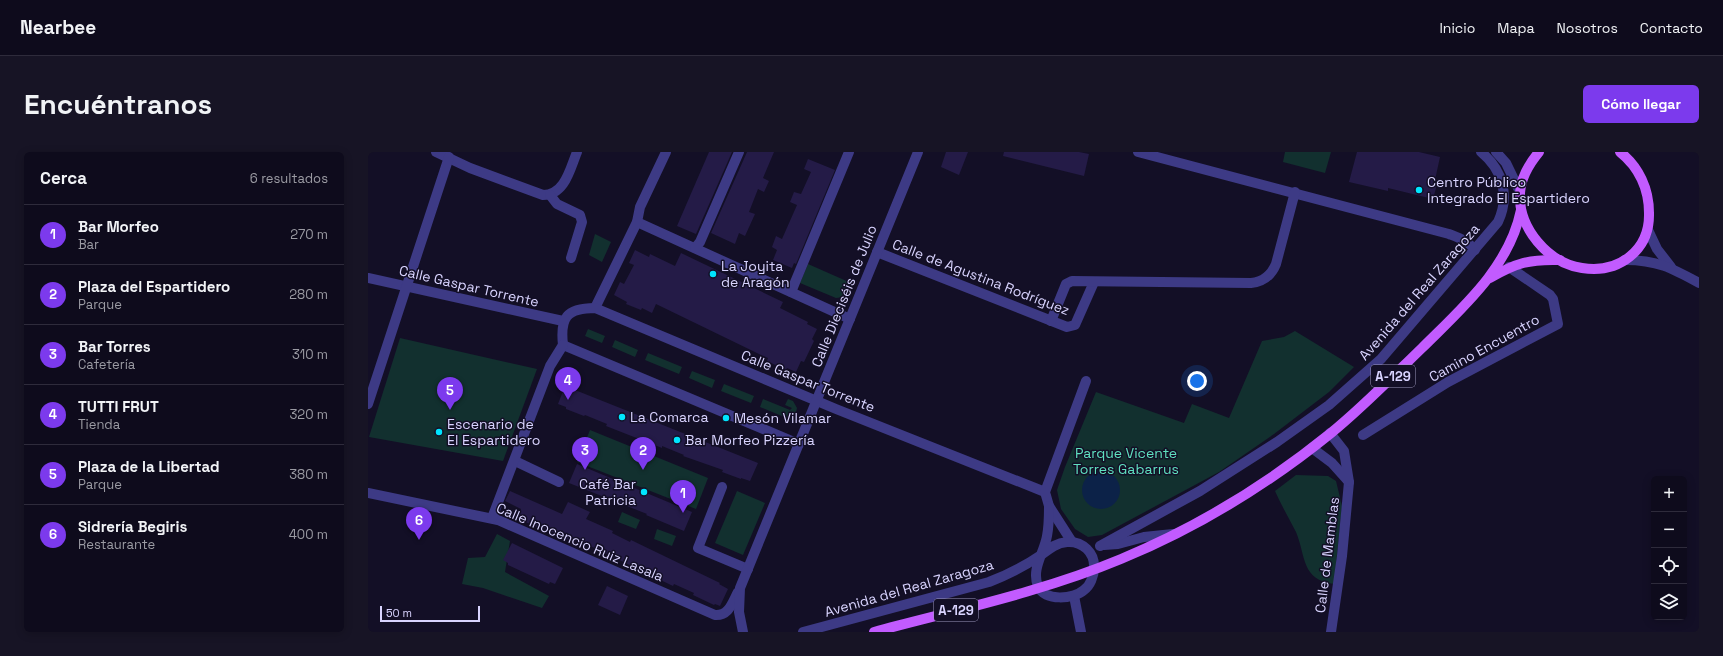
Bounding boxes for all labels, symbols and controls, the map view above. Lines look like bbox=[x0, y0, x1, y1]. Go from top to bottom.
text: Nearbee bbox=[20, 15, 96, 40]
text: Inicio bbox=[1439, 19, 1475, 37]
text: Mapa bbox=[1497, 19, 1535, 37]
text: Nosotros bbox=[1557, 19, 1618, 37]
text: Contacto bbox=[1640, 19, 1703, 37]
button: Cómo llegar bbox=[1583, 85, 1699, 123]
text: Encuéntranos bbox=[24, 86, 212, 122]
text: Cerca bbox=[40, 167, 87, 189]
text: 6 resultados bbox=[250, 170, 328, 187]
place label: Centro Público Integrado El Espartidero bbox=[1427, 173, 1590, 207]
marker: Centro Público Integrado El Espartidero bbox=[1414, 185, 1424, 195]
text: Bar Morfeo bbox=[78, 217, 159, 236]
street label: Avenida del Real Zaragoza bbox=[1355, 220, 1483, 364]
street label: Calle Dieciséis de Julio bbox=[807, 222, 881, 370]
text: 1 bbox=[50, 226, 56, 243]
text: 270 m bbox=[290, 226, 328, 243]
street label: Calle de Agustina Rodríguez bbox=[890, 235, 1072, 319]
text: Bar bbox=[78, 236, 99, 253]
place label: La Joyita de Aragón bbox=[721, 257, 790, 291]
street label: Calle Gaspar Torrente bbox=[397, 261, 541, 311]
marker: La Joyita de Aragón bbox=[708, 269, 718, 279]
text: Plaza del Espartidero bbox=[78, 277, 230, 296]
text: 2 bbox=[49, 286, 57, 303]
text: 280 m bbox=[289, 286, 328, 303]
text: Parque bbox=[78, 296, 122, 313]
street label: Camino Encuentro bbox=[1426, 310, 1542, 386]
text: Bar Torres bbox=[78, 337, 151, 356]
text: 3 bbox=[49, 346, 57, 363]
text: 310 m bbox=[292, 346, 328, 363]
street label: Calle Gaspar Torrente bbox=[738, 346, 878, 416]
text: Cafetería bbox=[78, 356, 135, 373]
road number: A-129 bbox=[1371, 365, 1415, 387]
pin: 4 bbox=[555, 367, 581, 400]
your location bbox=[1187, 371, 1207, 391]
pin: 5 bbox=[437, 377, 463, 410]
text: TUTTI FRUT bbox=[78, 397, 159, 416]
text: 4 bbox=[49, 406, 57, 423]
text: 320 m bbox=[289, 406, 328, 423]
place label: La Comarca bbox=[630, 408, 708, 426]
place label: Mesón Vilamar bbox=[734, 409, 831, 427]
marker: La Comarca bbox=[617, 412, 627, 422]
marker: Mesón Vilamar bbox=[721, 413, 731, 423]
place label: Escenario de El Espartidero bbox=[447, 415, 540, 449]
text: Tienda bbox=[78, 416, 120, 433]
marker: Escenario de El Espartidero bbox=[434, 427, 444, 437]
place label: Bar Morfeo Pizzería bbox=[685, 431, 815, 449]
marker: Bar Morfeo Pizzería bbox=[672, 435, 682, 445]
pin: 3 bbox=[572, 437, 598, 470]
pin: 2 bbox=[630, 437, 656, 470]
park label: Parque Vicente Torres Gabarrus bbox=[1073, 444, 1179, 478]
text: Plaza de la Libertad bbox=[78, 457, 220, 476]
text: 5 bbox=[49, 466, 57, 483]
text: 380 m bbox=[289, 466, 328, 483]
place label: Café Bar Patricia bbox=[579, 475, 636, 509]
text: Parque bbox=[78, 476, 122, 493]
map controls bbox=[1651, 476, 1687, 620]
button: + bbox=[1651, 476, 1687, 512]
pin: 1 bbox=[670, 480, 696, 513]
marker: Café Bar Patricia bbox=[639, 487, 649, 497]
street label: Calle de Mamblas bbox=[1311, 496, 1343, 614]
street label: Calle Inocencio Ruiz Lasala bbox=[494, 499, 666, 585]
pin: 6 bbox=[406, 507, 432, 540]
button: − bbox=[1651, 512, 1687, 548]
text: Sidrería Begiris bbox=[78, 517, 187, 536]
text: 6 bbox=[49, 526, 57, 543]
text: 400 m bbox=[289, 526, 328, 543]
text: Restaurante bbox=[78, 536, 155, 553]
button: locate bbox=[1651, 548, 1687, 584]
street label: Avenida del Real Zaragoza bbox=[822, 555, 996, 621]
button: layers bbox=[1651, 584, 1687, 620]
road number: A-129 bbox=[934, 599, 978, 621]
scale bar bbox=[380, 604, 480, 623]
text: 50 m bbox=[386, 606, 412, 620]

